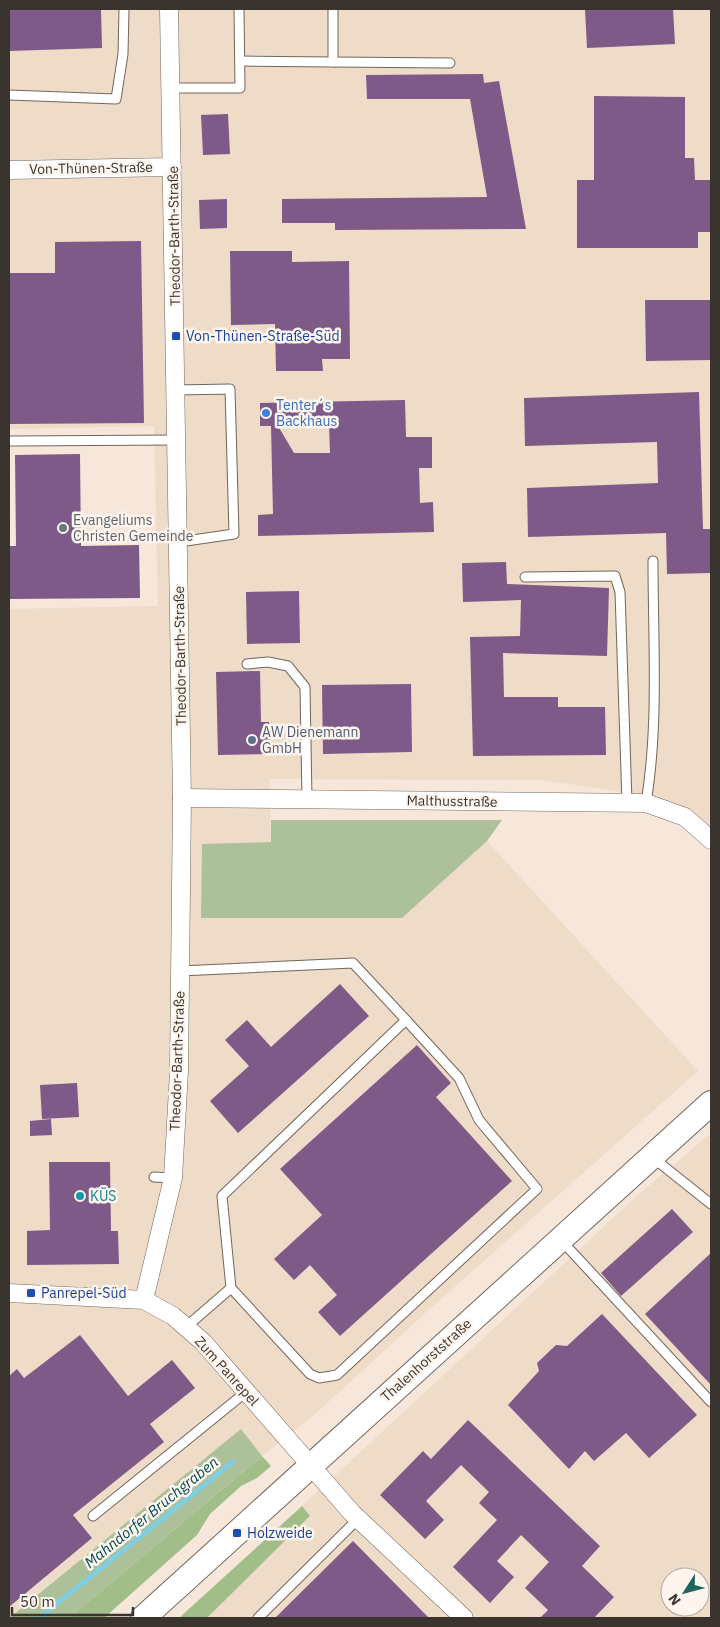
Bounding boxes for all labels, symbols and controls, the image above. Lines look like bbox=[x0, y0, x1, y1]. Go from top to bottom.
street label: Von-Thünen-Straße bbox=[29, 158, 153, 178]
street label: Theodor-Barth-Straße bbox=[164, 165, 184, 306]
place label: Von-Thünen-Straße-Süd bbox=[186, 327, 340, 345]
marker: Von-Thünen-Straße-Süd bbox=[170, 330, 182, 342]
place label: Tenter´s Backhaus bbox=[276, 396, 337, 430]
marker: Tenter´s Backhaus bbox=[260, 407, 272, 419]
place label: Evangeliums Christen Gemeinde bbox=[73, 511, 194, 545]
marker: Evangeliums Christen Gemeinde bbox=[57, 522, 69, 534]
street label: Theodor-Barth-Straße bbox=[170, 585, 190, 726]
place label: AW Dienemann GmbH bbox=[262, 723, 359, 757]
marker: AW Dienemann GmbH bbox=[246, 734, 258, 746]
street label: Malthusstraße bbox=[406, 791, 498, 811]
street label: Theodor-Barth-Straße bbox=[166, 990, 188, 1131]
place label: KÜS bbox=[90, 1187, 117, 1205]
marker: KÜS bbox=[74, 1190, 86, 1202]
place label: Panrepel-Süd bbox=[41, 1284, 127, 1302]
marker: Panrepel-Süd bbox=[25, 1287, 37, 1299]
street label: Thalenhorststraße bbox=[377, 1314, 475, 1406]
street label: Zum Panrepel bbox=[191, 1332, 263, 1410]
water label: Mahndorfer Bruchgraben bbox=[80, 1452, 222, 1572]
place label: Holzweide bbox=[247, 1524, 313, 1542]
marker: Holzweide bbox=[231, 1527, 243, 1539]
north arrow bbox=[660, 1567, 710, 1617]
scale bar bbox=[12, 1584, 134, 1616]
text: N bbox=[664, 1590, 685, 1609]
text: 50 m bbox=[20, 1592, 55, 1611]

